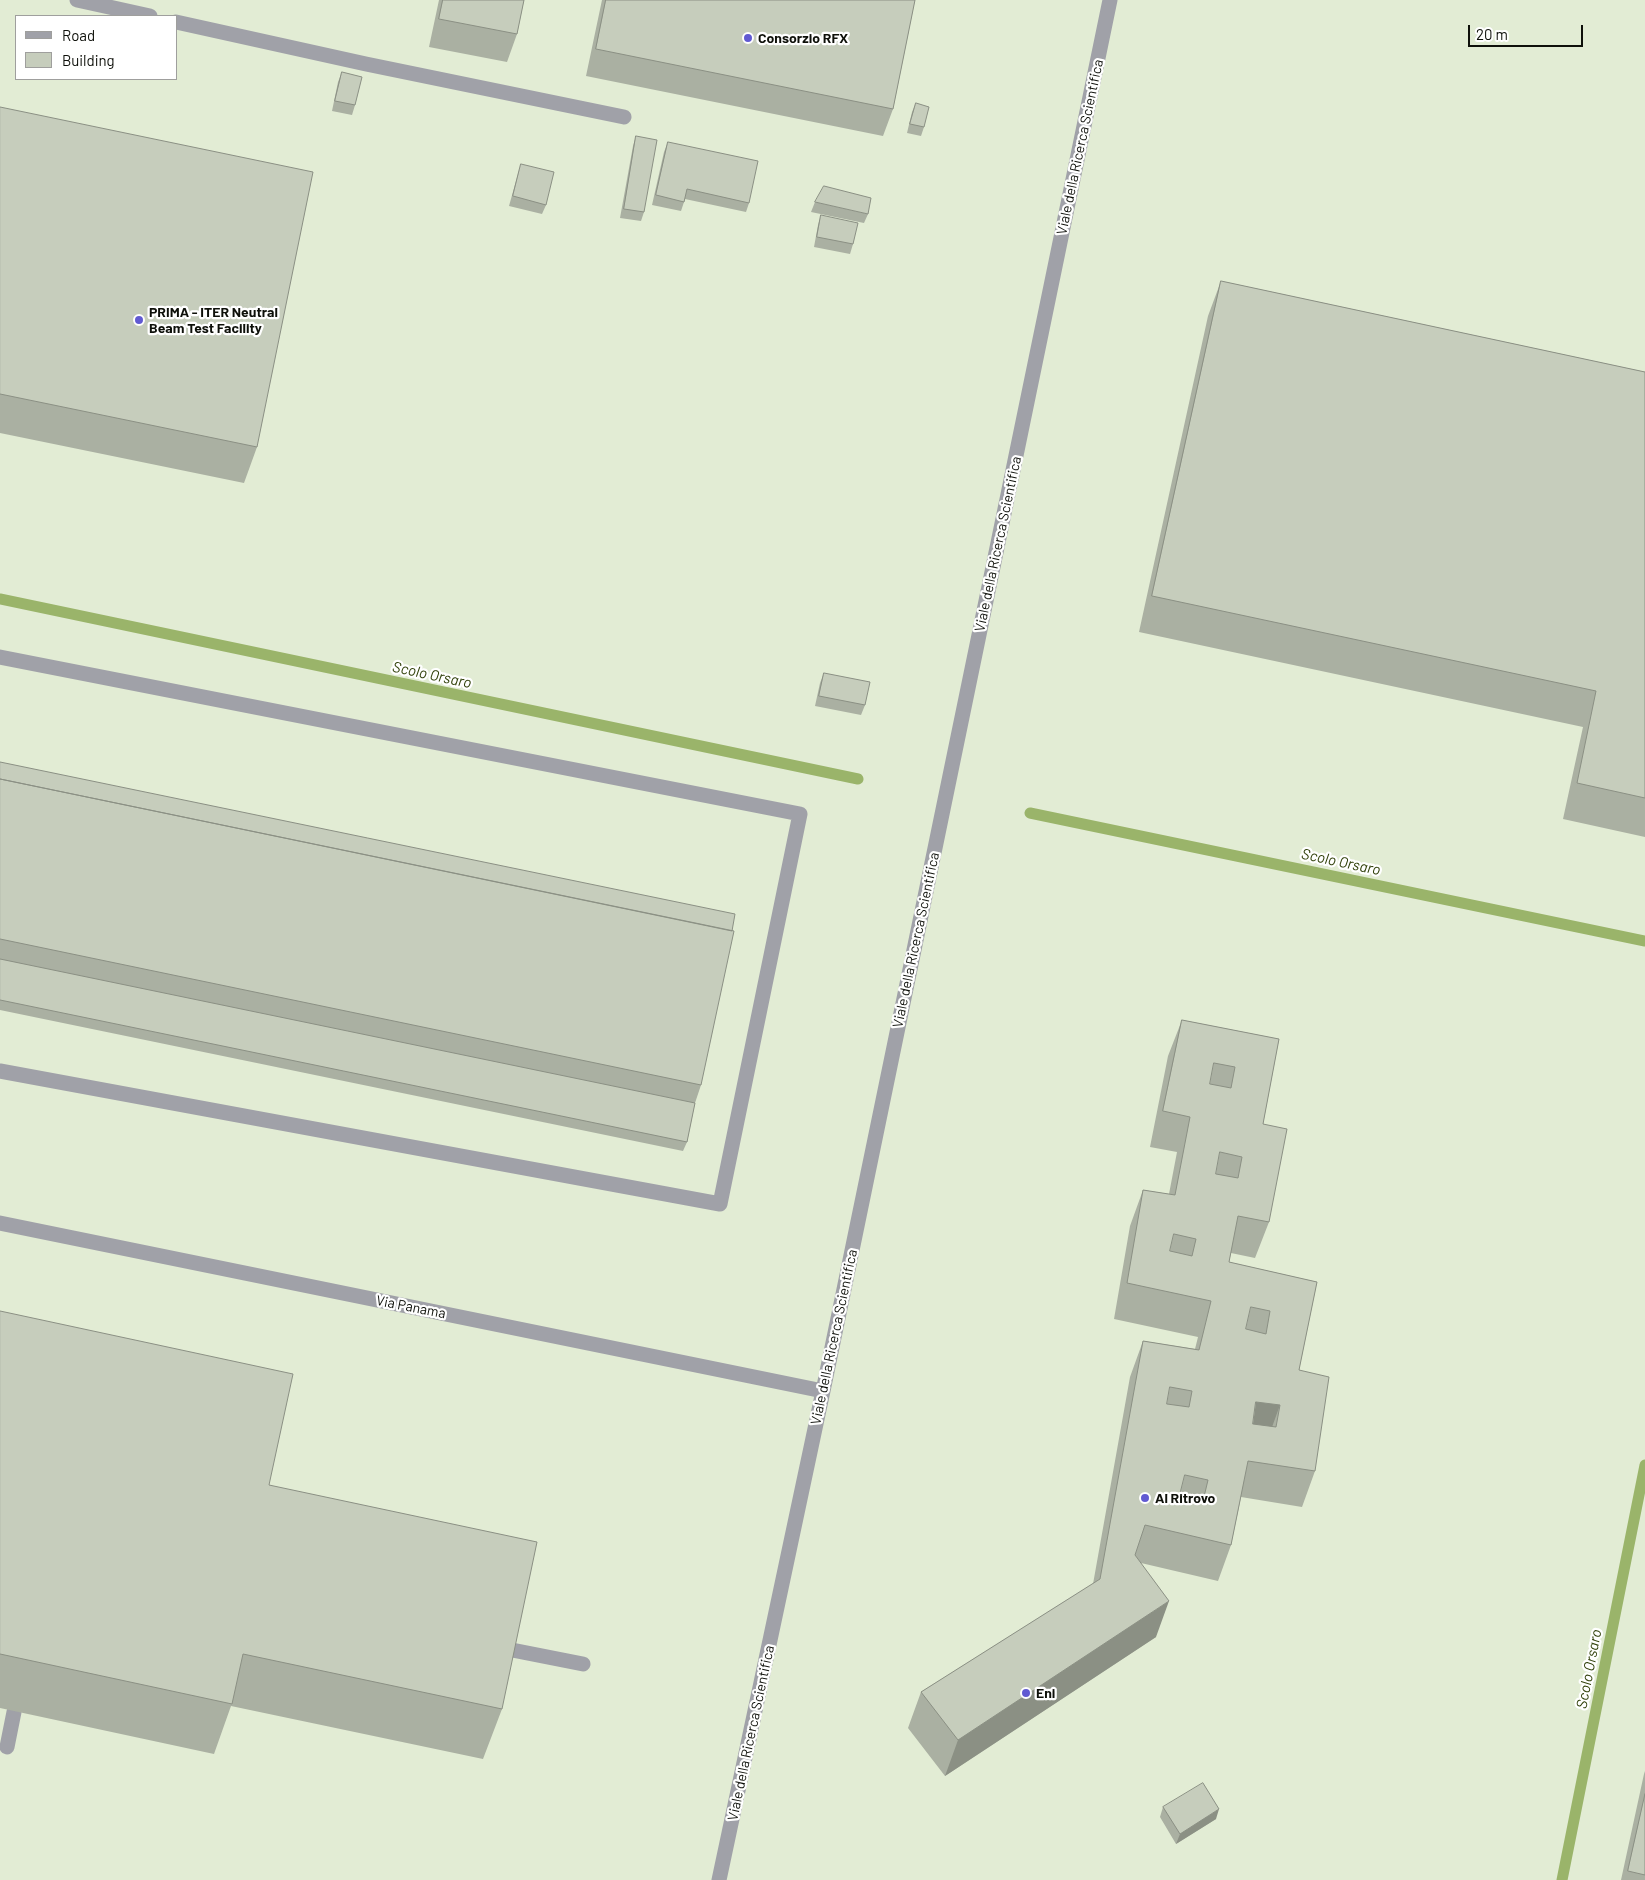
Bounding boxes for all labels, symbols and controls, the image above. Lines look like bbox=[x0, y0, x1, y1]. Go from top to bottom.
legend bbox=[15, 15, 178, 80]
scale bar bbox=[1470, 15, 1585, 47]
text: 20 m bbox=[1476, 25, 1508, 43]
text: Road bbox=[62, 26, 95, 44]
place label: Consorzio RFX bbox=[758, 30, 848, 46]
marker: Consorzio RFX bbox=[742, 32, 754, 44]
text: Building bbox=[62, 51, 115, 69]
street label: Viale della Ricerca Scientifica bbox=[1053, 58, 1107, 236]
place label: PRIMA - ITER Neutral Beam Test Facility bbox=[149, 304, 278, 336]
marker: PRIMA - ITER Neutral Beam Test Facility bbox=[133, 314, 145, 326]
street label: Viale della Ricerca Scientifica bbox=[971, 455, 1025, 633]
water label: Scolo Orsaro bbox=[391, 658, 473, 692]
water label: Scolo Orsaro bbox=[1300, 845, 1382, 879]
street label: Viale della Ricerca Scientifica bbox=[889, 851, 943, 1029]
street label: Viale della Ricerca Scientifica bbox=[807, 1248, 861, 1426]
street label: Via Panama bbox=[375, 1292, 447, 1322]
place label: Al Ritrovo bbox=[1155, 1490, 1215, 1506]
marker: Al Ritrovo bbox=[1139, 1492, 1151, 1504]
water label: Scolo Orsaro bbox=[1572, 1628, 1606, 1710]
street label: Viale della Ricerca Scientifica bbox=[724, 1644, 778, 1822]
place label: Eni bbox=[1036, 1685, 1055, 1701]
marker: Eni bbox=[1020, 1687, 1032, 1699]

